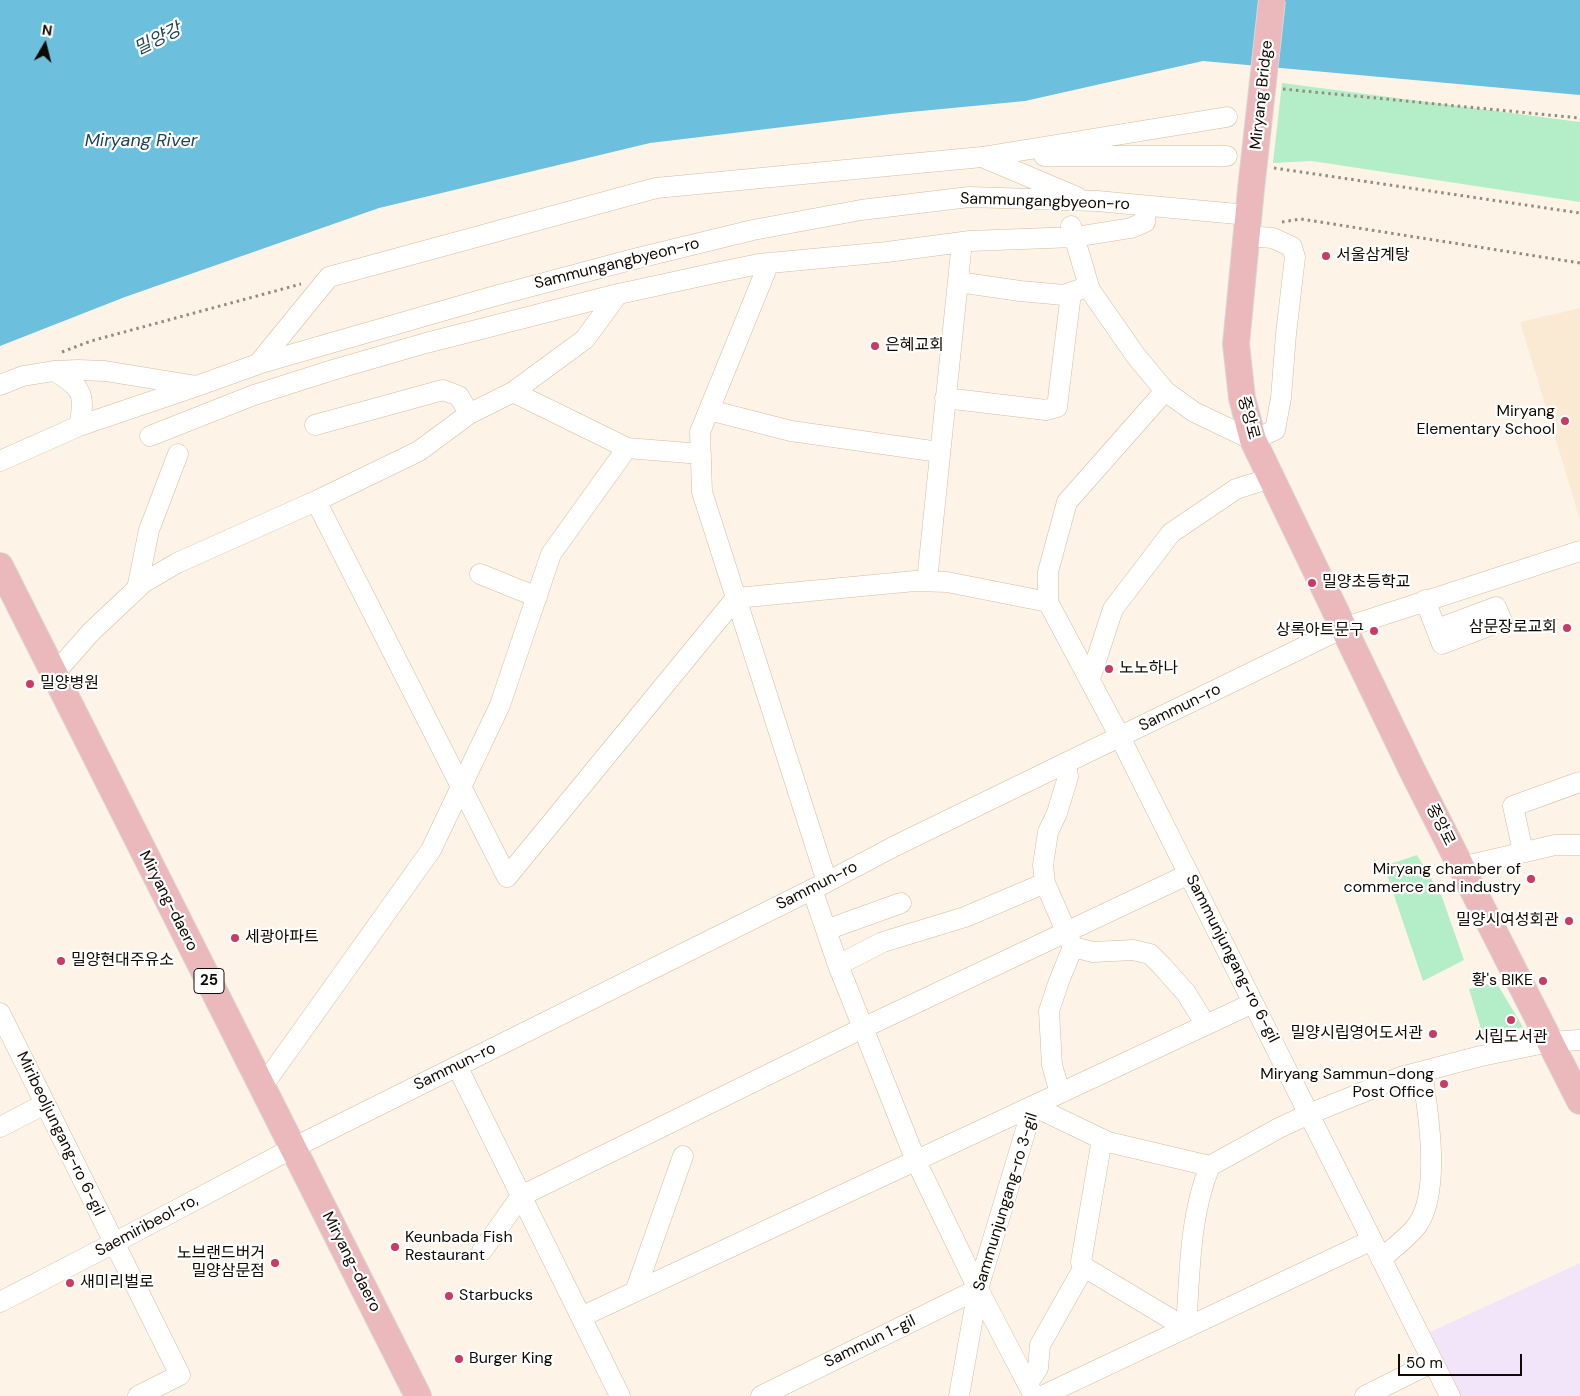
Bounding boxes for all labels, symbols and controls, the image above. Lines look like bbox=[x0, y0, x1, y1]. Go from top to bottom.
water label: 밀양강 bbox=[131, 19, 185, 61]
north arrow bbox=[20, 20, 70, 70]
text: N bbox=[41, 21, 53, 40]
street label: Miryang Bridge bbox=[1247, 39, 1277, 151]
water label: Miryang River bbox=[85, 130, 197, 152]
street label: Sammungangbyeon-ro bbox=[960, 189, 1130, 215]
street label: Sammungangbyeon-ro bbox=[532, 234, 702, 294]
place label: 서울삼계탕 bbox=[1336, 246, 1410, 266]
marker: 서울삼계탕 bbox=[1320, 250, 1332, 262]
place label: 은혜교회 bbox=[885, 336, 944, 356]
marker: 은혜교회 bbox=[869, 340, 881, 352]
street label: 중앙로 bbox=[1233, 394, 1263, 442]
place label: Miryang Elementary School bbox=[1417, 402, 1555, 440]
marker: Miryang Elementary School bbox=[1559, 415, 1571, 427]
place label: 밀양초등학교 bbox=[1322, 573, 1410, 593]
marker: 밀양초등학교 bbox=[1306, 577, 1318, 589]
place label: 삼문장로교회 bbox=[1469, 618, 1557, 638]
place label: 상록아트문구 bbox=[1276, 621, 1364, 641]
marker: 삼문장로교회 bbox=[1561, 622, 1573, 634]
marker: 상록아트문구 bbox=[1368, 625, 1380, 637]
place label: 노노하나 bbox=[1119, 659, 1178, 679]
marker: 노노하나 bbox=[1103, 663, 1115, 675]
place label: 밀양병원 bbox=[40, 674, 99, 694]
marker: 밀양병원 bbox=[24, 678, 36, 690]
street label: Sammun-ro bbox=[1136, 680, 1224, 736]
street label: 중앙로 bbox=[1421, 801, 1459, 849]
street label: Miryang-daero bbox=[134, 848, 202, 954]
street label: Sammun-ro bbox=[773, 857, 861, 915]
place label: Miryang chamber of commerce and industry bbox=[1343, 860, 1521, 898]
street label: Sammunjungang-ro 6-gil bbox=[1181, 872, 1283, 1046]
marker: Miryang chamber of commerce and industry bbox=[1525, 873, 1537, 885]
place label: 밀양시여성회관 bbox=[1456, 911, 1559, 931]
marker: 밀양시여성회관 bbox=[1563, 915, 1575, 927]
place label: 세광아파트 bbox=[245, 928, 319, 948]
marker: 세광아파트 bbox=[229, 932, 241, 944]
place label: 밀양현대주유소 bbox=[71, 951, 174, 971]
marker: 밀양현대주유소 bbox=[55, 955, 67, 967]
road number: 25 bbox=[194, 968, 224, 994]
place label: 황's BIKE bbox=[1472, 971, 1533, 991]
marker: 황's BIKE bbox=[1537, 975, 1549, 987]
marker: 시립도서관 bbox=[1505, 1014, 1517, 1026]
place label: 밀양시립영어도서관 bbox=[1291, 1024, 1423, 1044]
marker: 밀양시립영어도서관 bbox=[1427, 1028, 1439, 1040]
place label: 시립도서관 bbox=[1474, 1028, 1548, 1048]
street label: Sammun-ro bbox=[411, 1039, 499, 1095]
street label: Miribeoljungang-ro 6-gil bbox=[12, 1049, 108, 1219]
place label: Miryang Sammun-dong Post Office bbox=[1260, 1065, 1434, 1103]
marker: Miryang Sammun-dong Post Office bbox=[1438, 1078, 1450, 1090]
street label: Sammunjungang-ro 3-gil bbox=[970, 1111, 1042, 1293]
street label: Saemiribeol-ro, bbox=[92, 1191, 202, 1261]
street label: Miryang-daero bbox=[317, 1209, 385, 1315]
place label: Keunbada Fish Restaurant bbox=[405, 1228, 513, 1266]
marker: Keunbada Fish Restaurant bbox=[389, 1241, 401, 1253]
place label: 노브랜드버거 밀양삼문점 bbox=[177, 1244, 265, 1282]
marker: 노브랜드버거 밀양삼문점 bbox=[269, 1257, 281, 1269]
place label: 새미리벌로 bbox=[80, 1273, 154, 1293]
marker: 새미리벌로 bbox=[64, 1277, 76, 1289]
place label: Starbucks bbox=[459, 1286, 533, 1306]
marker: Starbucks bbox=[443, 1290, 455, 1302]
street label: Sammun 1-gil bbox=[821, 1312, 919, 1372]
scale bar bbox=[1400, 1344, 1524, 1376]
place label: Burger King bbox=[469, 1349, 553, 1369]
marker: Burger King bbox=[453, 1353, 465, 1365]
text: 50 m bbox=[1406, 1353, 1443, 1373]

